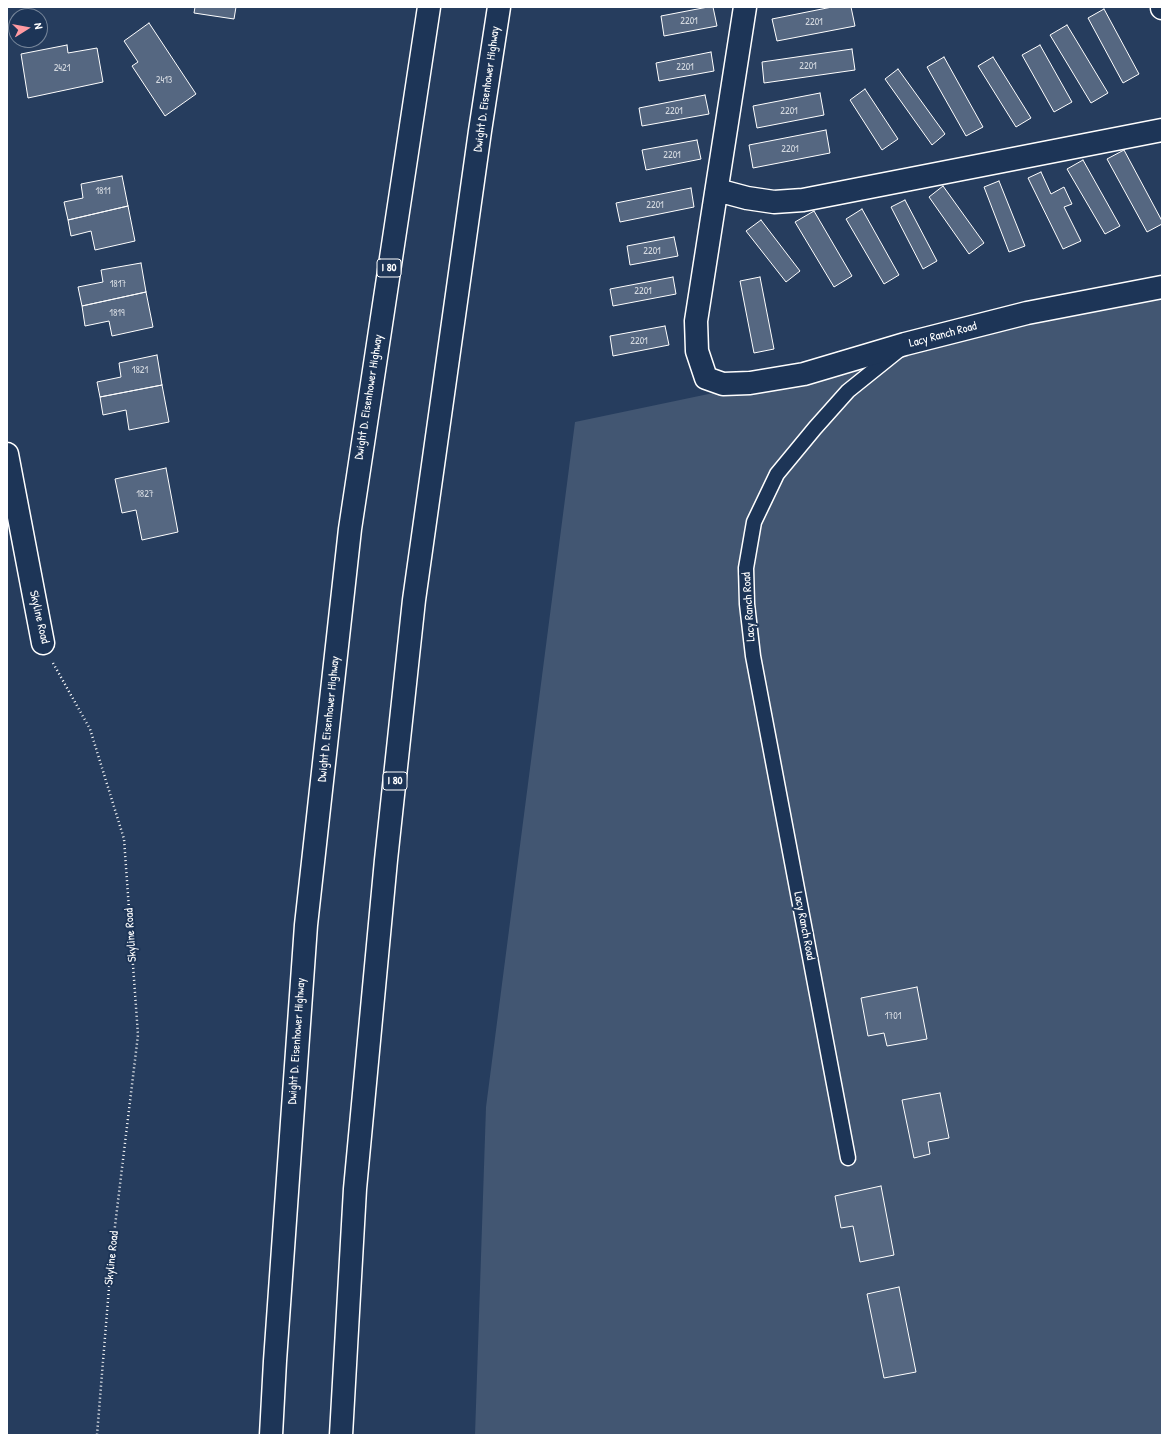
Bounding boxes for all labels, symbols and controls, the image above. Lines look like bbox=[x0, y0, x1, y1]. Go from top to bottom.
north arrow bbox=[8, 8, 48, 48]
house number: 2201 bbox=[680, 15, 698, 27]
house number: 2201 bbox=[805, 16, 823, 28]
text: N bbox=[31, 22, 46, 30]
street label: Dwight D. Eisenhower Highway bbox=[471, 25, 503, 153]
house number: 2201 bbox=[799, 60, 817, 72]
house number: 2201 bbox=[676, 61, 694, 73]
house number: 2421 bbox=[54, 62, 70, 74]
house number: 2413 bbox=[156, 74, 172, 86]
house number: 2201 bbox=[665, 105, 683, 117]
house number: 2201 bbox=[780, 105, 798, 117]
house number: 2201 bbox=[781, 143, 799, 155]
house number: 2201 bbox=[663, 149, 681, 161]
house number: 1811 bbox=[95, 185, 111, 197]
house number: 2201 bbox=[646, 199, 664, 211]
house number: 2201 bbox=[643, 245, 661, 257]
road number: I 80 bbox=[377, 259, 401, 277]
house number: 1817 bbox=[110, 278, 126, 290]
house number: 2201 bbox=[634, 285, 652, 297]
house number: 1819 bbox=[109, 307, 125, 319]
street label: Lacy Ranch Road bbox=[908, 319, 978, 351]
street label: Dwight D. Eisenhower Highway bbox=[352, 333, 386, 461]
house number: 2201 bbox=[630, 335, 648, 347]
house number: 1821 bbox=[132, 364, 148, 376]
house number: 1827 bbox=[136, 488, 154, 500]
street label: Lacy Ranch Road bbox=[739, 572, 759, 642]
street label: Skyline Road bbox=[26, 589, 52, 645]
street label: Dwight D. Eisenhower Highway bbox=[315, 655, 343, 783]
road number: I 80 bbox=[383, 772, 407, 790]
street label: Lacy Ranch Road bbox=[790, 891, 818, 961]
street label: Skyline Road bbox=[122, 908, 140, 962]
street label: Dwight D. Eisenhower Highway bbox=[285, 977, 309, 1105]
house number: 1701 bbox=[885, 1010, 901, 1022]
street label: Skyline Road bbox=[102, 1230, 122, 1286]

